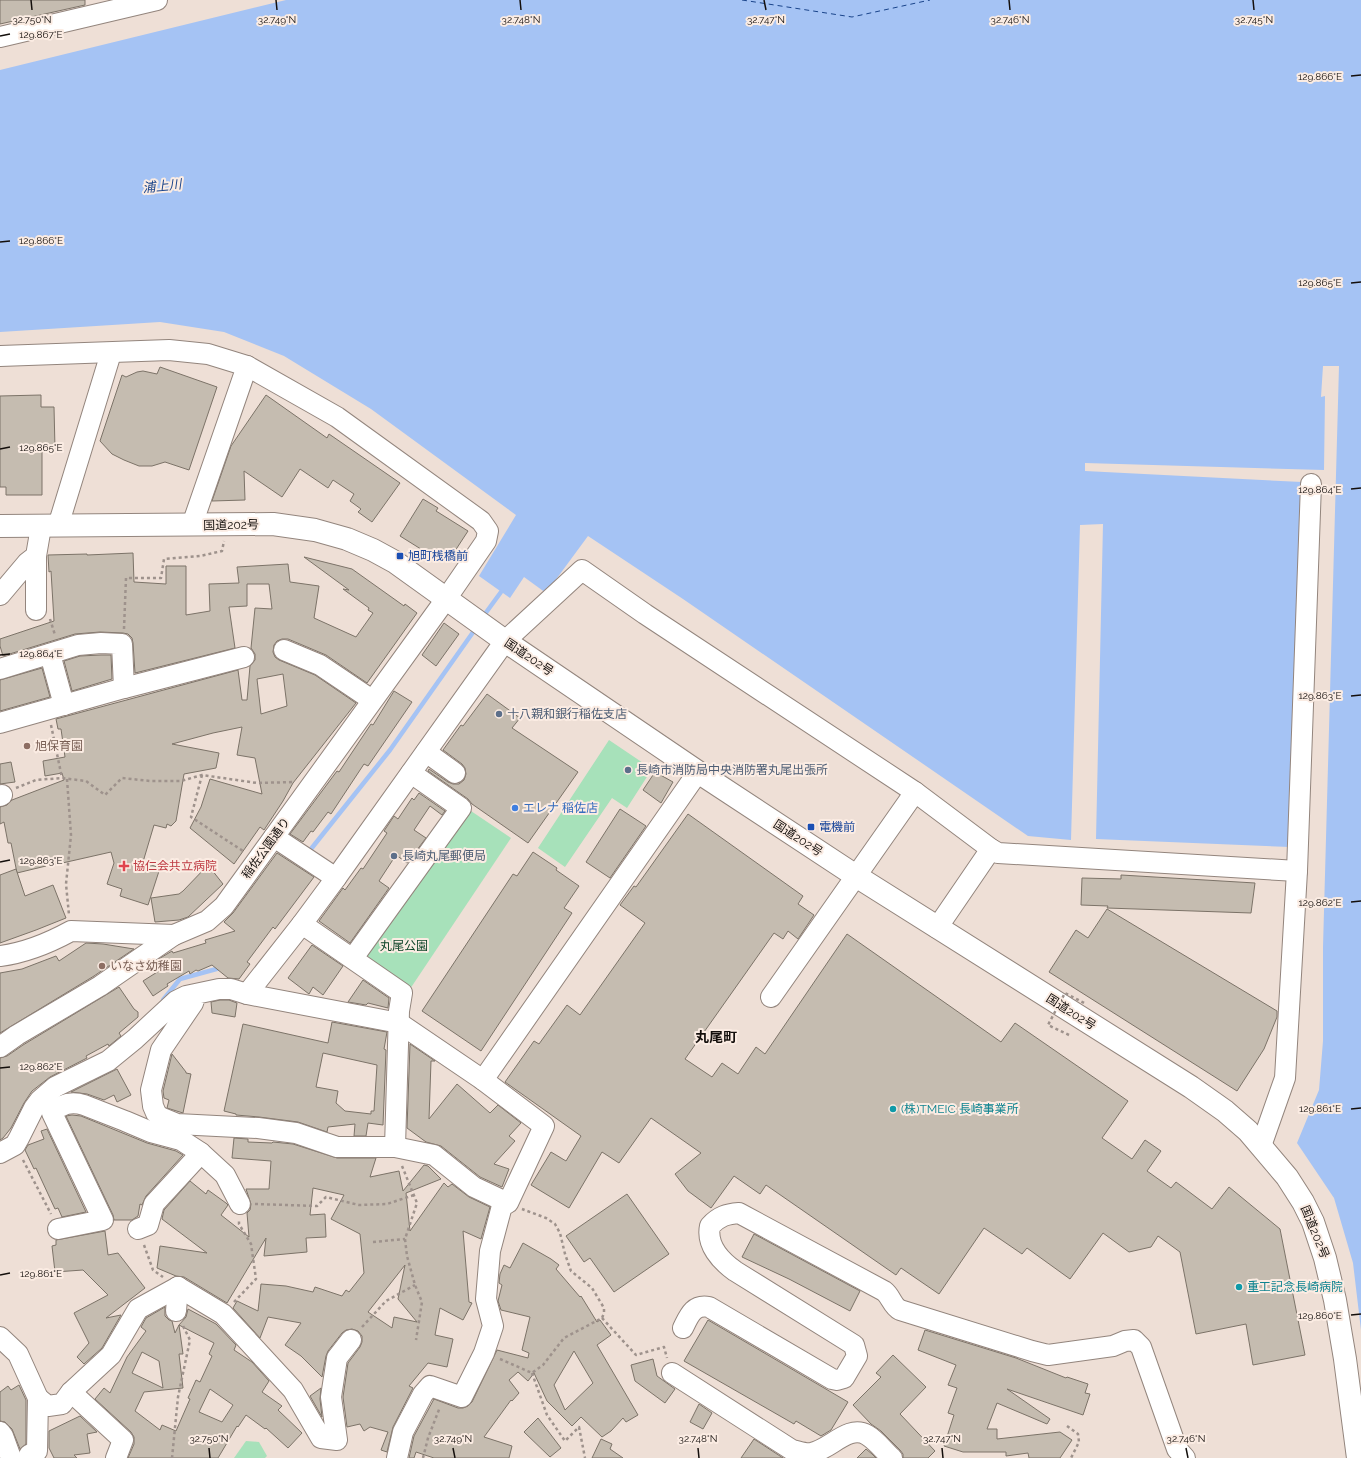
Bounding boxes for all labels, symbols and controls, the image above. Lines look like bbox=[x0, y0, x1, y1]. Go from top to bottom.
text: 32.750°N bbox=[12, 14, 52, 25]
text: 32.749°N bbox=[258, 14, 296, 25]
text: 32.748°N bbox=[502, 14, 540, 25]
text: 32.747°N bbox=[747, 14, 785, 25]
text: 32.746°N bbox=[991, 14, 1029, 25]
text: 32.745°N bbox=[1235, 14, 1273, 25]
text: 129.867°E bbox=[19, 29, 63, 40]
text: 129.866°E bbox=[1298, 71, 1342, 82]
water label: 浦上川 bbox=[142, 176, 184, 195]
text: 129.866°E bbox=[19, 235, 63, 246]
text: 129.865°E bbox=[1298, 277, 1342, 288]
text: 129.865°E bbox=[19, 442, 63, 453]
text: 129.864°E bbox=[1298, 484, 1342, 495]
street label: 国道202号 bbox=[203, 518, 259, 532]
place label: 旭町桟橋前 bbox=[408, 549, 468, 563]
marker: 旭町桟橋前 bbox=[395, 551, 405, 561]
street label: 国道202号 bbox=[502, 636, 556, 678]
text: 129.864°E bbox=[19, 648, 63, 659]
text: 129.863°E bbox=[1298, 690, 1342, 701]
place label: 十八親和銀行稲佐支店 bbox=[507, 707, 627, 721]
marker: 十八親和銀行稲佐支店 bbox=[494, 709, 504, 719]
place label: 旭保育園 bbox=[35, 739, 83, 753]
marker: 旭保育園 bbox=[22, 741, 32, 751]
place label: 長崎市消防局中央消防署丸尾出張所 bbox=[636, 763, 828, 777]
marker: 長崎市消防局中央消防署丸尾出張所 bbox=[623, 765, 633, 775]
place label: エレナ 稲佐店 bbox=[523, 801, 598, 815]
marker: エレナ 稲佐店 bbox=[510, 803, 520, 813]
street label: 稲佐公園通り bbox=[239, 815, 293, 881]
street label: 国道202号 bbox=[771, 817, 825, 859]
place label: 電機前 bbox=[819, 820, 855, 834]
marker: 電機前 bbox=[806, 822, 816, 832]
place label: 長崎丸尾郵便局 bbox=[402, 849, 486, 863]
marker: 長崎丸尾郵便局 bbox=[389, 851, 399, 861]
text: 129.863°E bbox=[19, 855, 63, 866]
place label: 協仁会共立病院 bbox=[133, 859, 217, 873]
marker: 協仁会共立病院 bbox=[118, 860, 130, 872]
text: 129.862°E bbox=[1298, 897, 1342, 908]
park label: 丸尾公園 bbox=[380, 939, 428, 953]
place label: いなさ幼稚園 bbox=[110, 959, 182, 973]
marker: いなさ幼稚園 bbox=[97, 961, 107, 971]
street label: 国道202号 bbox=[1044, 991, 1098, 1033]
district label: 丸尾町 bbox=[695, 1029, 737, 1045]
text: 129.862°E bbox=[19, 1061, 63, 1072]
place label: (株)TMEIC 長崎事業所 bbox=[901, 1102, 1019, 1116]
text: 129.861°E bbox=[1299, 1103, 1341, 1114]
marker: (株)TMEIC 長崎事業所 bbox=[888, 1104, 898, 1114]
street label: 国道202号 bbox=[1298, 1203, 1332, 1261]
text: 129.861°E bbox=[20, 1268, 62, 1279]
place label: 重工記念長崎病院 bbox=[1247, 1280, 1343, 1294]
marker: 重工記念長崎病院 bbox=[1234, 1282, 1244, 1292]
text: 129.860°E bbox=[1298, 1310, 1342, 1321]
text: 32.750°N bbox=[189, 1433, 229, 1444]
text: 32.749°N bbox=[434, 1433, 472, 1444]
text: 32.748°N bbox=[679, 1433, 717, 1444]
text: 32.747°N bbox=[923, 1433, 961, 1444]
text: 32.746°N bbox=[1167, 1433, 1205, 1444]

